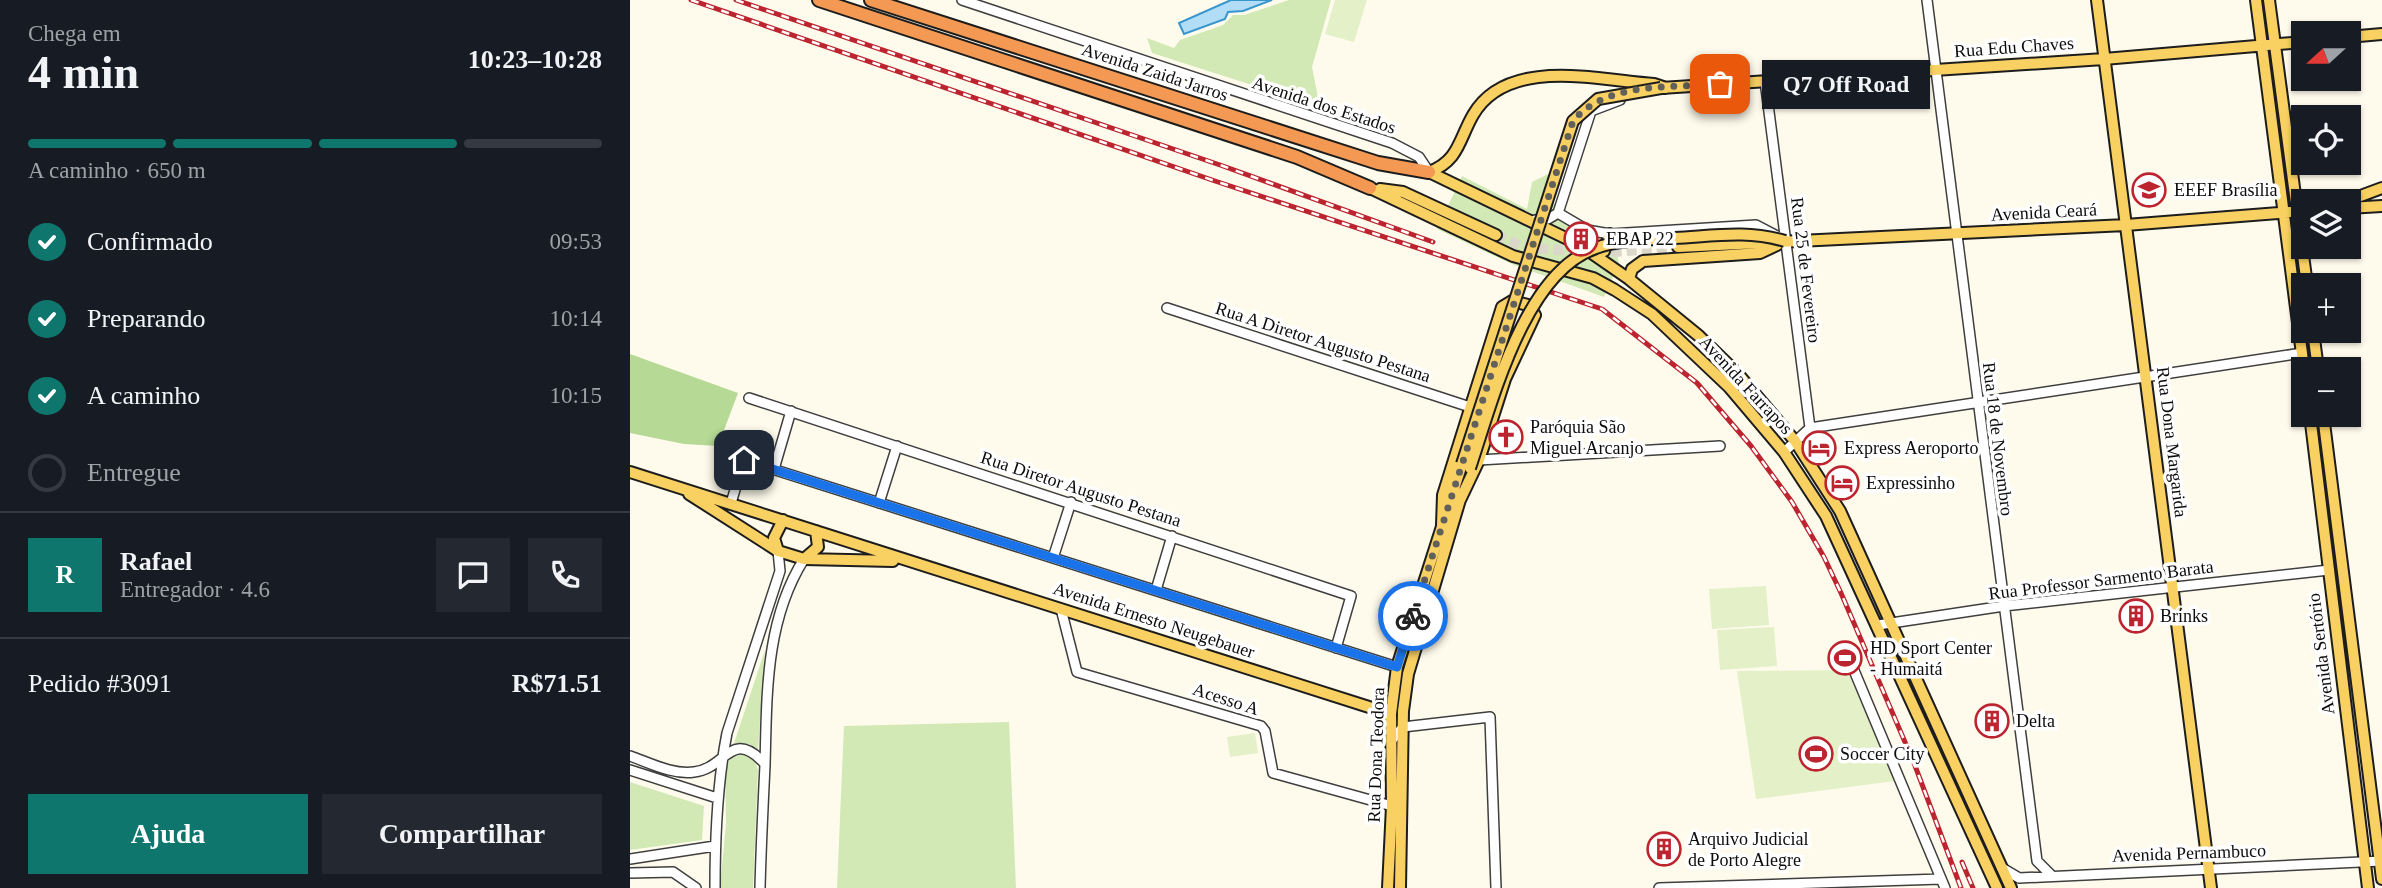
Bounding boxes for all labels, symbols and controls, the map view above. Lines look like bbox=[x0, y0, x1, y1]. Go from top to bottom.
text: Chega em bbox=[28, 21, 121, 46]
north arrow bbox=[2291, 21, 2361, 91]
map controls bbox=[2291, 21, 2361, 427]
street label: Rua Edu Chaves bbox=[1953, 33, 2075, 61]
street label: Avenida Zaida Jarros bbox=[1079, 39, 1231, 105]
text: 10:23–10:28 bbox=[468, 45, 602, 74]
text: 4 min bbox=[28, 47, 139, 98]
pin bbox=[1690, 54, 1750, 114]
callout: Q7 Off Road bbox=[1762, 60, 1930, 108]
icon: bag bbox=[1701, 65, 1739, 103]
street label: Avenida dos Estados bbox=[1250, 72, 1398, 138]
text: Q7 Off Road bbox=[1783, 72, 1909, 97]
button: locate bbox=[2291, 105, 2361, 175]
text: A caminho · 650 m bbox=[28, 158, 206, 183]
school or university icon: EEEF Brasília bbox=[2130, 171, 2168, 209]
place label: EEEF Brasília bbox=[2174, 180, 2277, 200]
button: layers bbox=[2291, 189, 2361, 259]
street label: Rua 25 de Fevereiro bbox=[1787, 196, 1825, 344]
street label: Avenida Ceará bbox=[1990, 199, 2098, 225]
building icon: EBAP 22 bbox=[1562, 220, 1600, 258]
icon: check bbox=[28, 223, 66, 261]
text: Confirmado bbox=[87, 227, 213, 256]
text: 09:53 bbox=[550, 229, 602, 254]
place label: EBAP 22 bbox=[1606, 229, 1674, 249]
button: + bbox=[2291, 273, 2361, 343]
street label: Rua A Diretor Augusto Pestana bbox=[1213, 298, 1433, 386]
icon: check bbox=[28, 300, 66, 338]
text: Preparando bbox=[87, 304, 205, 333]
text: 10:14 bbox=[550, 306, 602, 331]
street label: Avenida Farrapos bbox=[1695, 332, 1797, 438]
button: − bbox=[2291, 357, 2361, 427]
street label: Rua 18 de Novembro bbox=[1979, 361, 2017, 517]
street label: Rua Dona Margarida bbox=[2153, 366, 2191, 518]
icon: check bbox=[28, 377, 66, 415]
text: A caminho bbox=[87, 381, 200, 410]
text: 10:15 bbox=[550, 383, 602, 408]
place label: Paróquia São Miguel Arcanjo bbox=[1530, 417, 1643, 458]
church icon: Paróquia São Miguel Arcanjo bbox=[1487, 418, 1525, 456]
hotel icon: Express Aeroporto bbox=[1800, 429, 1838, 467]
pin bbox=[714, 430, 774, 490]
place label: Express Aeroporto bbox=[1844, 438, 1978, 458]
icon: home bbox=[725, 441, 763, 479]
street label: Rua Diretor Augusto Pestana bbox=[978, 447, 1184, 531]
text: Entregue bbox=[87, 458, 181, 487]
hotel icon: Expressinho bbox=[1823, 464, 1861, 502]
place label: Expressinho bbox=[1866, 473, 1955, 493]
button: chat bbox=[436, 538, 510, 612]
button: phone bbox=[528, 538, 602, 612]
text: Rafael bbox=[120, 547, 192, 576]
street label: Rua Professor Sarmento Barata bbox=[1987, 556, 2215, 604]
text: R bbox=[56, 560, 74, 589]
text: Entregador · 4.6 bbox=[120, 577, 270, 602]
street label: Avenida Ernesto Neugebauer bbox=[1051, 578, 1257, 662]
courier bbox=[1378, 581, 1448, 651]
street label: Avenida Sertório bbox=[2304, 592, 2338, 716]
icon: bike bbox=[1394, 597, 1432, 635]
building icon: Brinks bbox=[2117, 597, 2155, 635]
place label: Brinks bbox=[2160, 606, 2208, 626]
place label: HD Sport Center - Humaitá bbox=[1870, 638, 1992, 679]
sports icon: HD Sport Center - Humaitá bbox=[1826, 639, 1864, 677]
text: Pedido #3091 bbox=[28, 669, 172, 698]
text: R$71.51 bbox=[512, 669, 602, 698]
street label: Acesso A bbox=[1190, 679, 1262, 719]
street label: Rua Dona Teodora bbox=[1364, 687, 1388, 823]
building icon: Delta bbox=[1973, 702, 2011, 740]
place label: Delta bbox=[2016, 711, 2055, 731]
sports icon: Soccer City bbox=[1797, 735, 1835, 773]
place label: Soccer City bbox=[1840, 744, 1924, 764]
button: Ajuda bbox=[28, 794, 308, 874]
button: Compartilhar bbox=[322, 794, 602, 874]
place label: Arquivo Judicial de Porto Alegre bbox=[1688, 829, 1808, 870]
building icon: Arquivo Judicial de Porto Alegre bbox=[1645, 830, 1683, 868]
street label: Avenida Pernambuco bbox=[2112, 840, 2266, 866]

